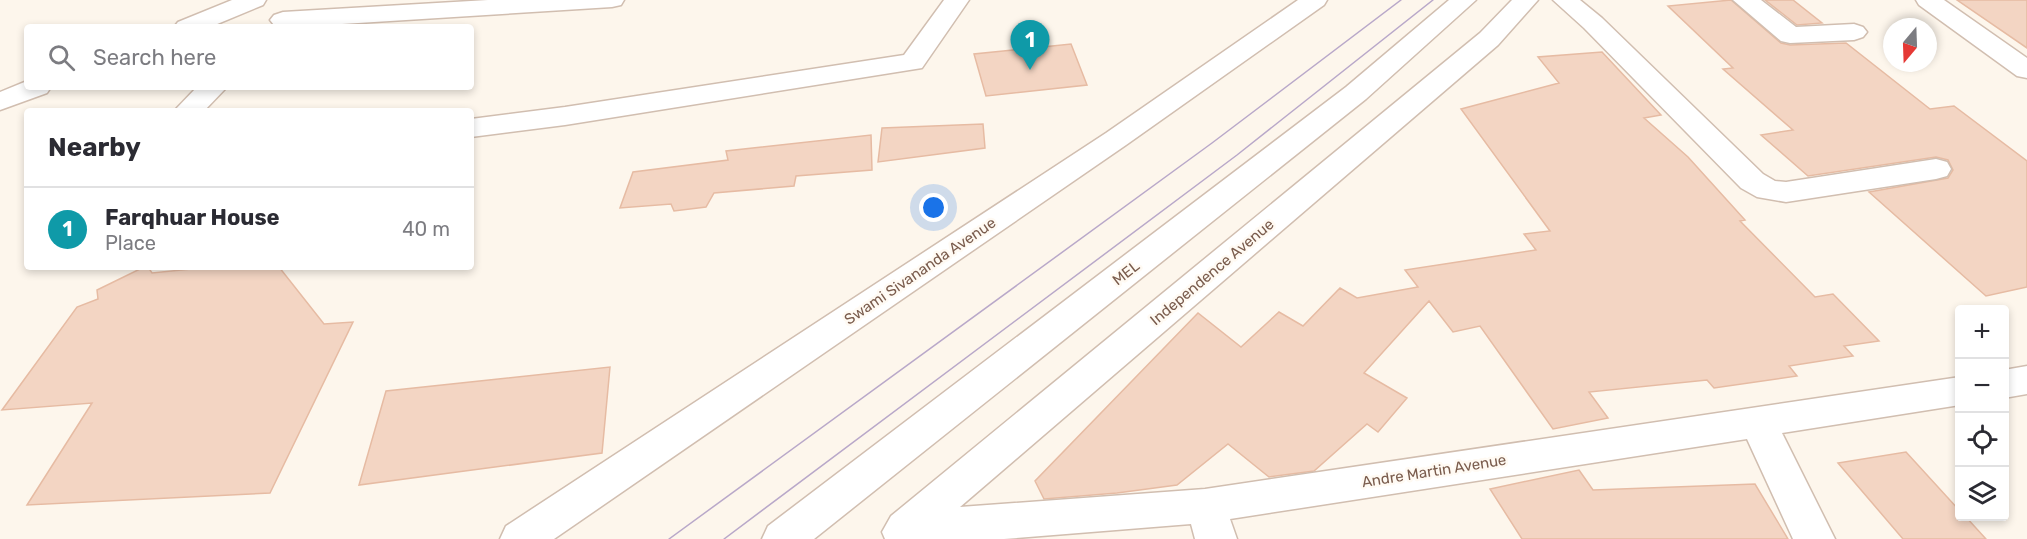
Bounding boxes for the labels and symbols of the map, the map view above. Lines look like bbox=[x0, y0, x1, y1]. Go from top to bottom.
north arrow bbox=[1883, 18, 1937, 72]
pin: 1 bbox=[1010, 20, 1050, 70]
your location bbox=[919, 193, 948, 222]
street label: Swami Sivananda Avenue bbox=[841, 214, 999, 328]
street label: Independence Avenue bbox=[1147, 215, 1277, 329]
street label: MEL bbox=[1109, 257, 1144, 289]
street label: Andre Martin Avenue bbox=[1360, 451, 1508, 491]

